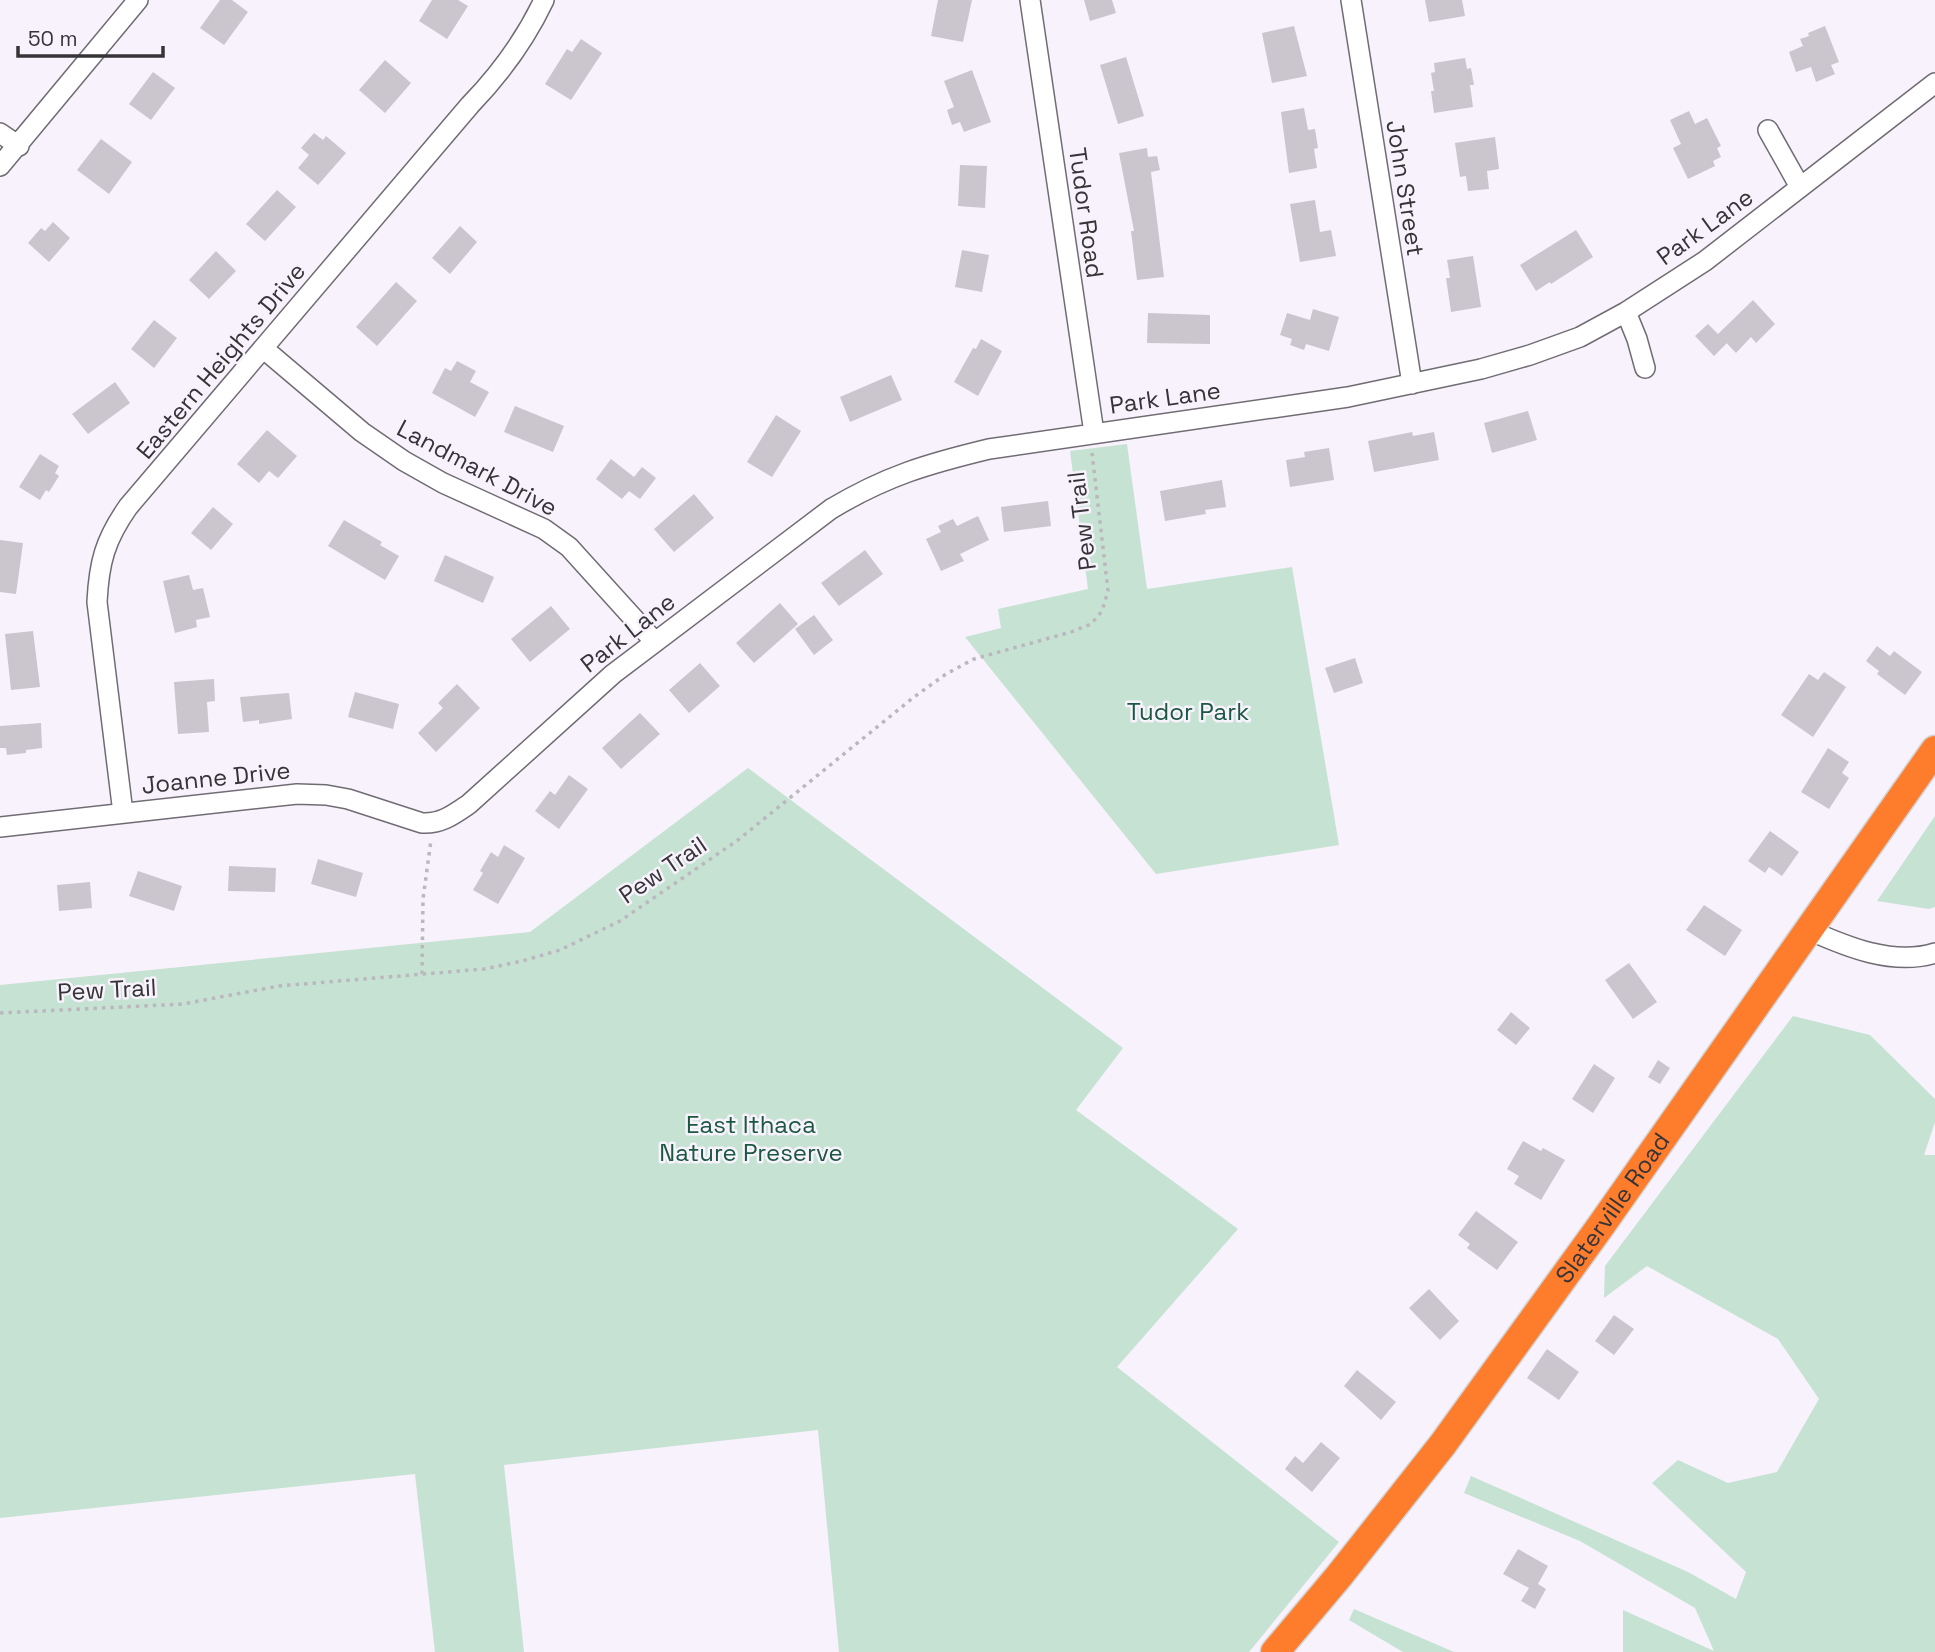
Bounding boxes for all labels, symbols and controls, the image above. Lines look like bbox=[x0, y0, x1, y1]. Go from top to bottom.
scale bar bbox=[18, 14, 163, 58]
text: 50 m bbox=[28, 25, 78, 52]
street label: John Street bbox=[1379, 118, 1432, 258]
street label: Tudor Road bbox=[1062, 146, 1111, 280]
street label: Park Lane bbox=[1650, 181, 1759, 272]
street label: Eastern Heights Drive bbox=[129, 256, 312, 465]
street label: Park Lane bbox=[1107, 374, 1222, 421]
street label: Landmark Drive bbox=[392, 412, 563, 523]
street label: Pew Trail bbox=[1060, 470, 1103, 572]
street label: Park Lane bbox=[574, 586, 681, 679]
park label: Tudor Park bbox=[1127, 696, 1249, 727]
street label: Joanne Drive bbox=[140, 754, 292, 801]
street label: Pew Trail bbox=[613, 829, 713, 910]
street label: Pew Trail bbox=[57, 971, 157, 1008]
park label: East Ithaca Nature Preserve bbox=[659, 1109, 843, 1168]
street label: Slaterville Road bbox=[1548, 1127, 1676, 1289]

